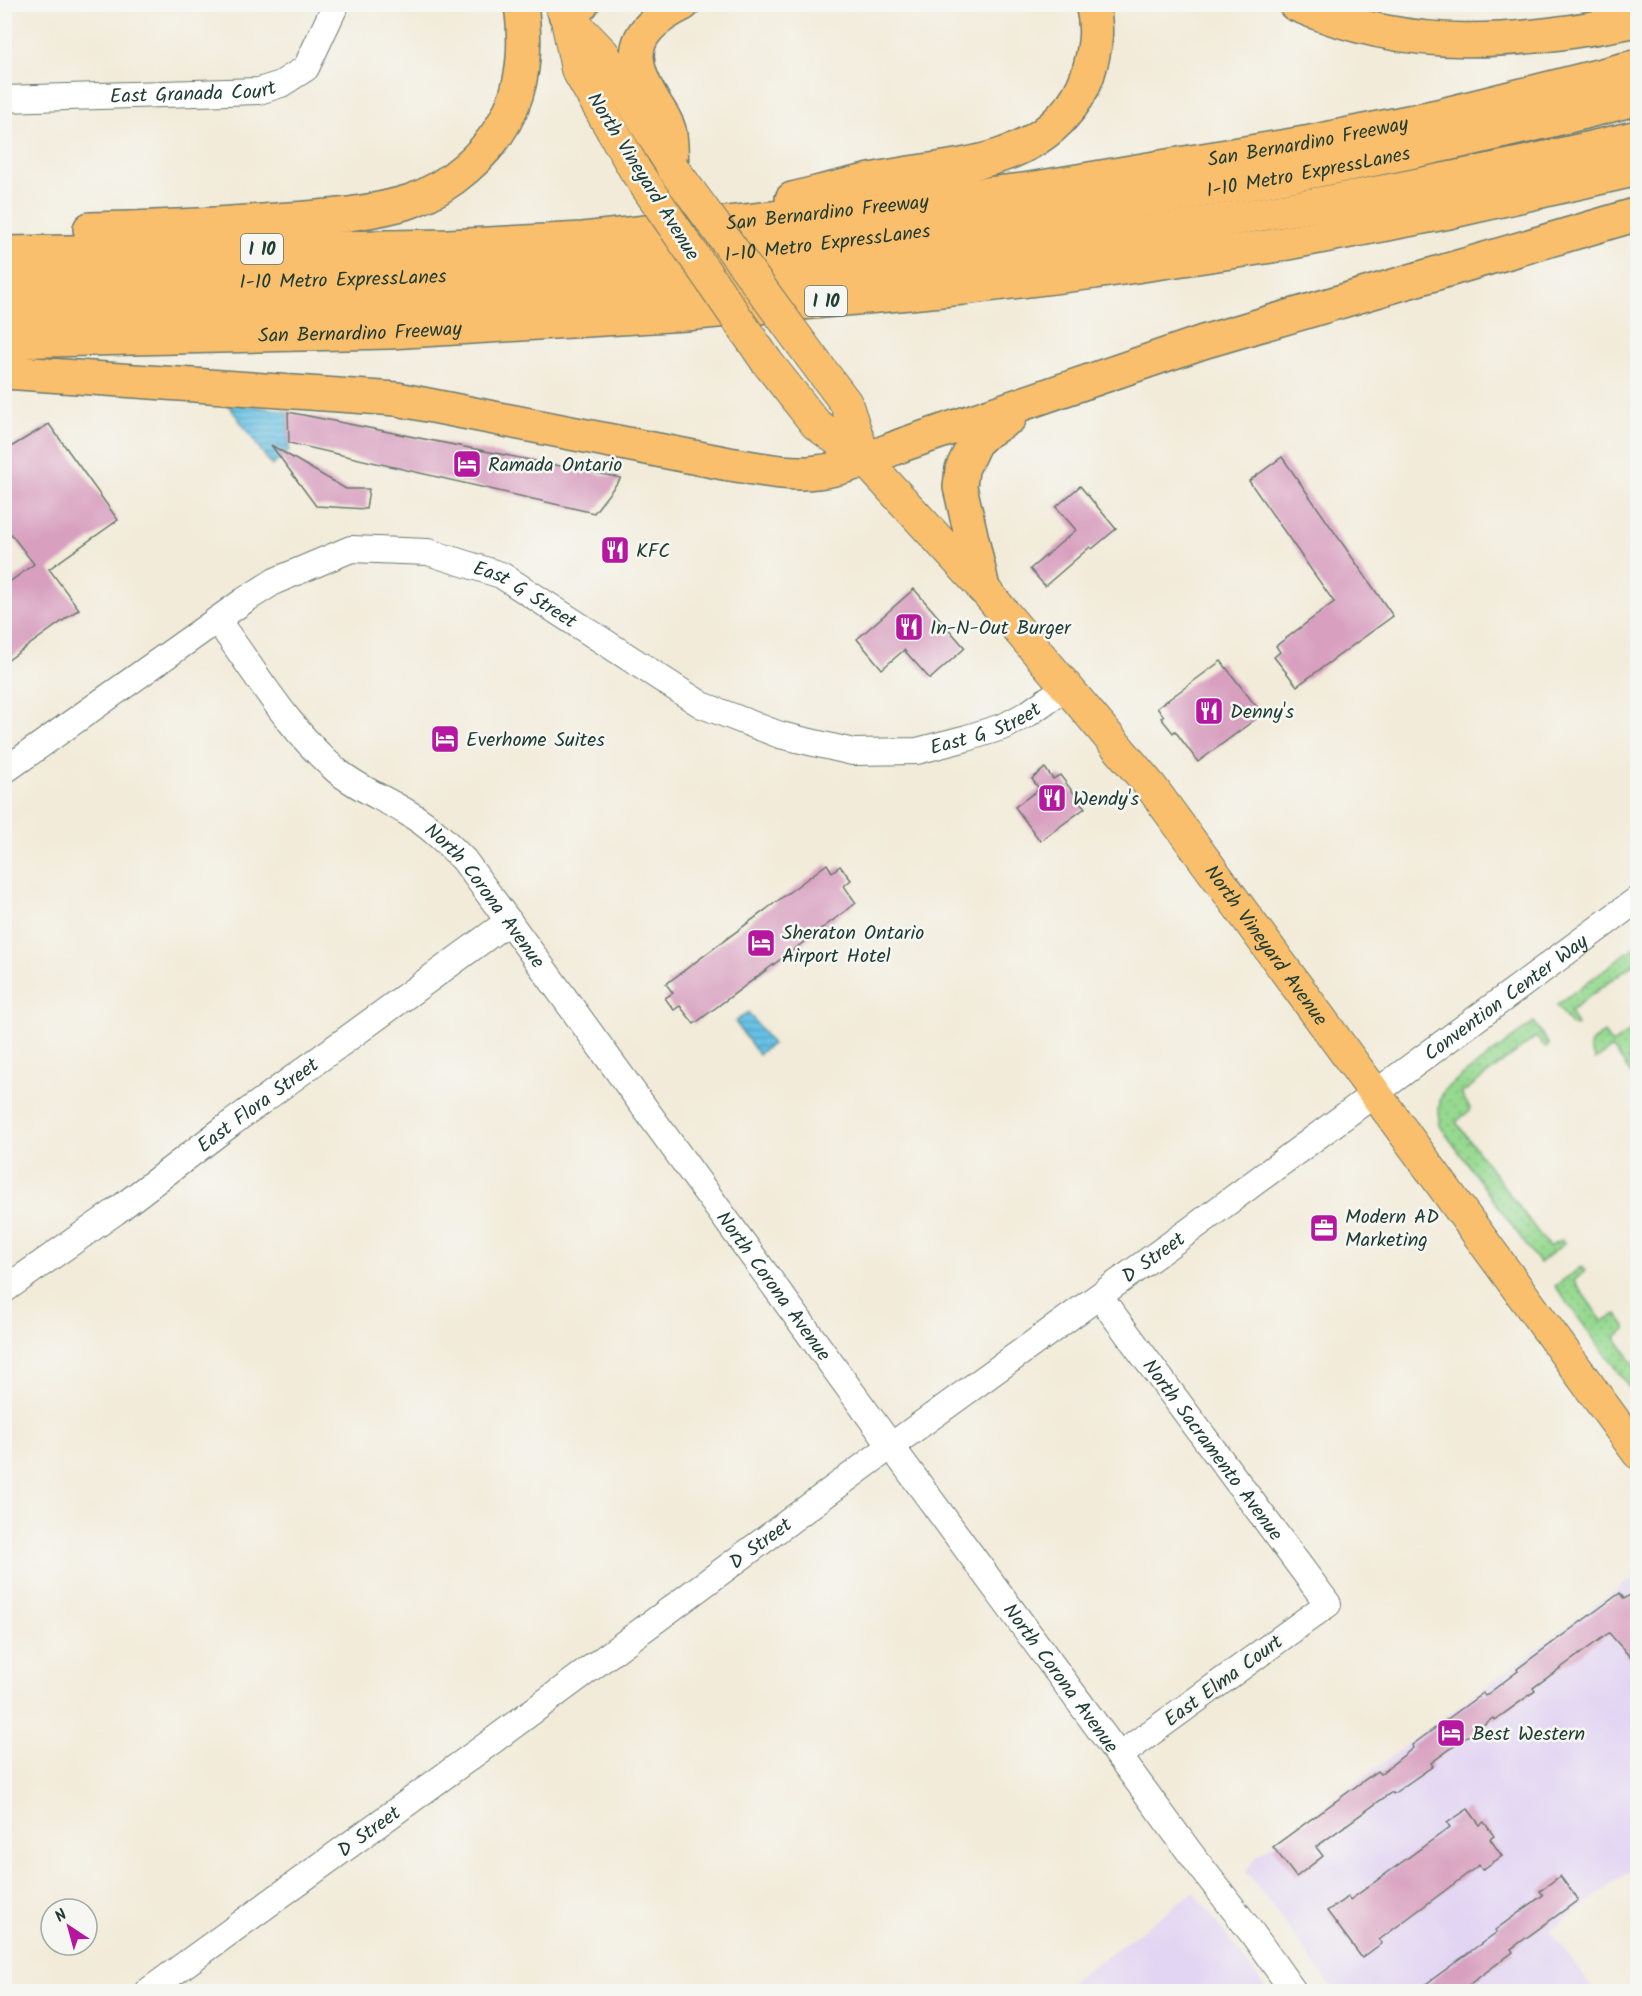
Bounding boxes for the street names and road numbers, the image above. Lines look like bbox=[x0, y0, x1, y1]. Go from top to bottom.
street label: East Granada Court bbox=[109, 72, 281, 114]
street label: North Vineyard Avenue bbox=[578, 87, 707, 267]
street label: San Bernardino Freeway bbox=[1205, 108, 1412, 177]
street label: I-10 Metro ExpressLanes bbox=[1204, 138, 1414, 208]
street label: San Bernardino Freeway bbox=[725, 187, 931, 241]
street label: I-10 Metro ExpressLanes bbox=[723, 216, 933, 272]
road number: I 10 bbox=[241, 234, 283, 264]
street label: I-10 Metro ExpressLanes bbox=[239, 261, 448, 299]
road number: I 10 bbox=[805, 286, 847, 316]
street label: San Bernardino Freeway bbox=[258, 314, 463, 353]
street label: East G Street bbox=[469, 553, 583, 638]
street label: East G Street bbox=[927, 695, 1049, 765]
street label: North Corona Avenue bbox=[417, 816, 552, 976]
street label: North Vineyard Avenue bbox=[1195, 859, 1335, 1033]
street label: Convention Center Way bbox=[1418, 927, 1596, 1070]
street label: East Flora Street bbox=[191, 1050, 326, 1162]
street label: North Corona Avenue bbox=[707, 1205, 838, 1369]
street label: D Street bbox=[1116, 1224, 1193, 1293]
street label: North Sacramento Avenue bbox=[1133, 1353, 1290, 1549]
street label: D Street bbox=[723, 1510, 800, 1579]
street label: North Corona Avenue bbox=[994, 1597, 1126, 1761]
street label: East Elma Court bbox=[1158, 1627, 1291, 1736]
street label: D Street bbox=[331, 1798, 408, 1867]

